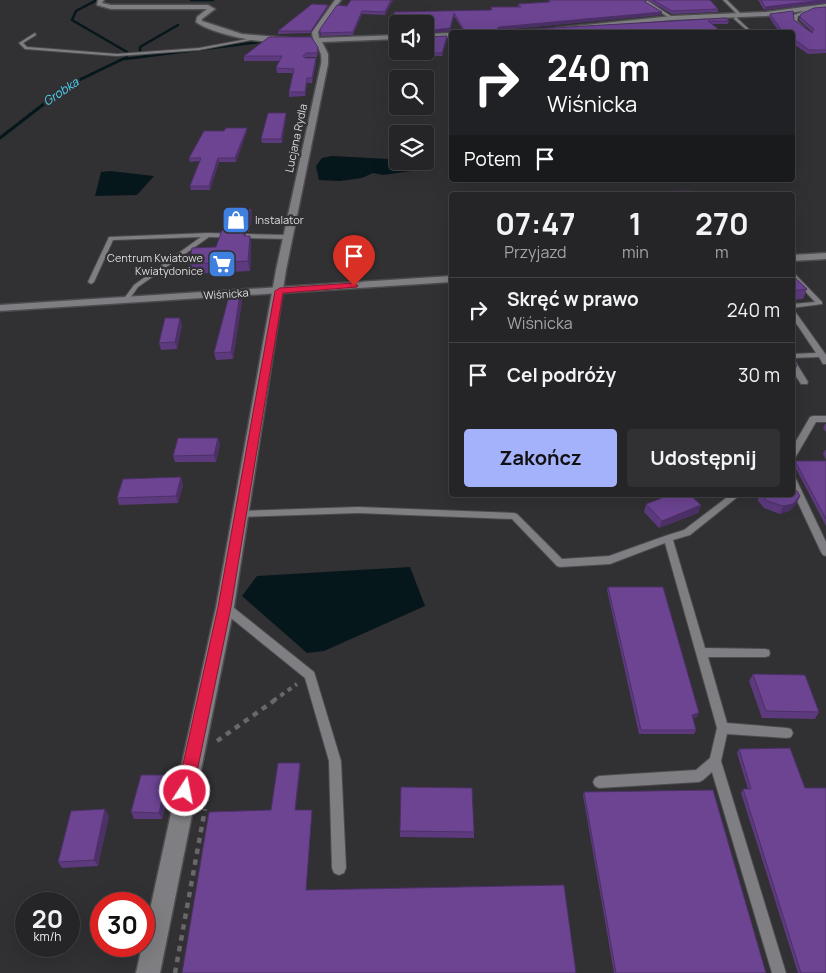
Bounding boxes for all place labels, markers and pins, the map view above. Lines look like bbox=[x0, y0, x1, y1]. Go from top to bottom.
shop icon: Instalator bbox=[221, 205, 251, 235]
place label: Instalator bbox=[255, 212, 304, 227]
pin bbox=[333, 235, 375, 286]
supermarket icon: Centrum Kwiatowe Kwiatydonice bbox=[207, 249, 237, 279]
place label: Centrum Kwiatowe Kwiatydonice bbox=[107, 250, 204, 278]

